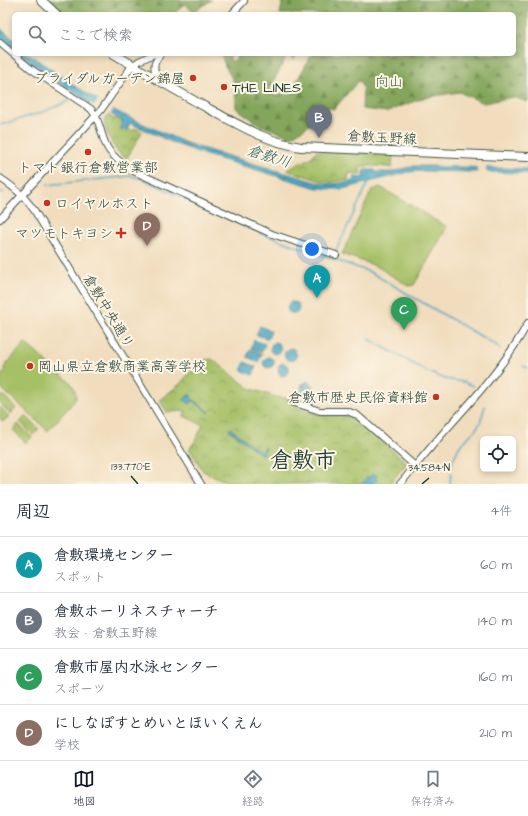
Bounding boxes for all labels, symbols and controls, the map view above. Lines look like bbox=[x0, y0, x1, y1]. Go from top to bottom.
search box bbox=[12, 12, 516, 56]
icon: search bbox=[26, 23, 48, 45]
text: ここで検索 bbox=[58, 25, 133, 46]
place label: ブライダルガーデン錦屋 bbox=[34, 69, 185, 89]
park label: 向山 bbox=[375, 72, 403, 92]
marker: ブライダルガーデン錦屋 bbox=[188, 73, 198, 83]
place label: THE LINES bbox=[232, 78, 301, 98]
marker: THE LINES bbox=[219, 82, 229, 92]
pin: B bbox=[306, 105, 332, 138]
street label: 倉敷玉野線 bbox=[346, 126, 417, 150]
water label: 倉敷川 bbox=[244, 140, 293, 173]
marker: トマト銀行倉敷営業部 bbox=[83, 147, 93, 157]
place label: トマト銀行倉敷営業部 bbox=[18, 158, 158, 178]
place label: ロイヤルホスト bbox=[55, 194, 154, 214]
marker: ロイヤルホスト bbox=[42, 198, 52, 208]
pin: D bbox=[134, 213, 160, 246]
place label: マツモトキヨシ bbox=[15, 224, 113, 244]
marker: マツモトキヨシ bbox=[116, 228, 126, 238]
your location bbox=[302, 239, 322, 259]
pin: A bbox=[304, 265, 330, 298]
street label: 倉敷中央通り bbox=[78, 270, 138, 353]
pin: C bbox=[391, 297, 417, 330]
place label: 岡山県立倉敷商業高等学校 bbox=[38, 357, 206, 377]
marker: 岡山県立倉敷商業高等学校 bbox=[25, 361, 35, 371]
place label: 倉敷市歴史民俗資料館 bbox=[288, 388, 428, 408]
marker: 倉敷市歴史民俗資料館 bbox=[431, 392, 441, 402]
map controls bbox=[480, 436, 516, 472]
button: locate bbox=[480, 436, 516, 472]
district label: 倉敷市 bbox=[270, 445, 336, 476]
text: 133.770°E bbox=[111, 460, 151, 474]
text: 34.584°N bbox=[408, 461, 450, 475]
text: 周辺 bbox=[16, 500, 50, 524]
text: 4件 bbox=[490, 502, 512, 520]
text: 倉敷環境センター bbox=[54, 545, 174, 566]
text: A bbox=[25, 556, 33, 574]
text: 60 m bbox=[480, 556, 512, 574]
text: スポット bbox=[54, 568, 106, 586]
text: 倉敷ホーリネスチャーチ bbox=[54, 601, 218, 622]
text: B bbox=[24, 612, 34, 630]
text: 140 m bbox=[478, 612, 512, 630]
text: 教会 · 倉敷玉野線 bbox=[54, 624, 157, 642]
text: 倉敷市屋内水泳センター bbox=[54, 657, 219, 678]
text: C bbox=[24, 668, 34, 686]
text: 160 m bbox=[479, 668, 512, 686]
text: スポーツ bbox=[54, 680, 106, 698]
text: にしなぽすとめいとほいくえん bbox=[54, 713, 263, 734]
text: D bbox=[25, 724, 33, 742]
text: 210 m bbox=[479, 724, 512, 742]
text: 学校 bbox=[54, 736, 80, 754]
tab: 地図 bbox=[73, 768, 95, 809]
tab: 経路 bbox=[242, 768, 264, 809]
tab: 保存済み bbox=[411, 768, 455, 809]

